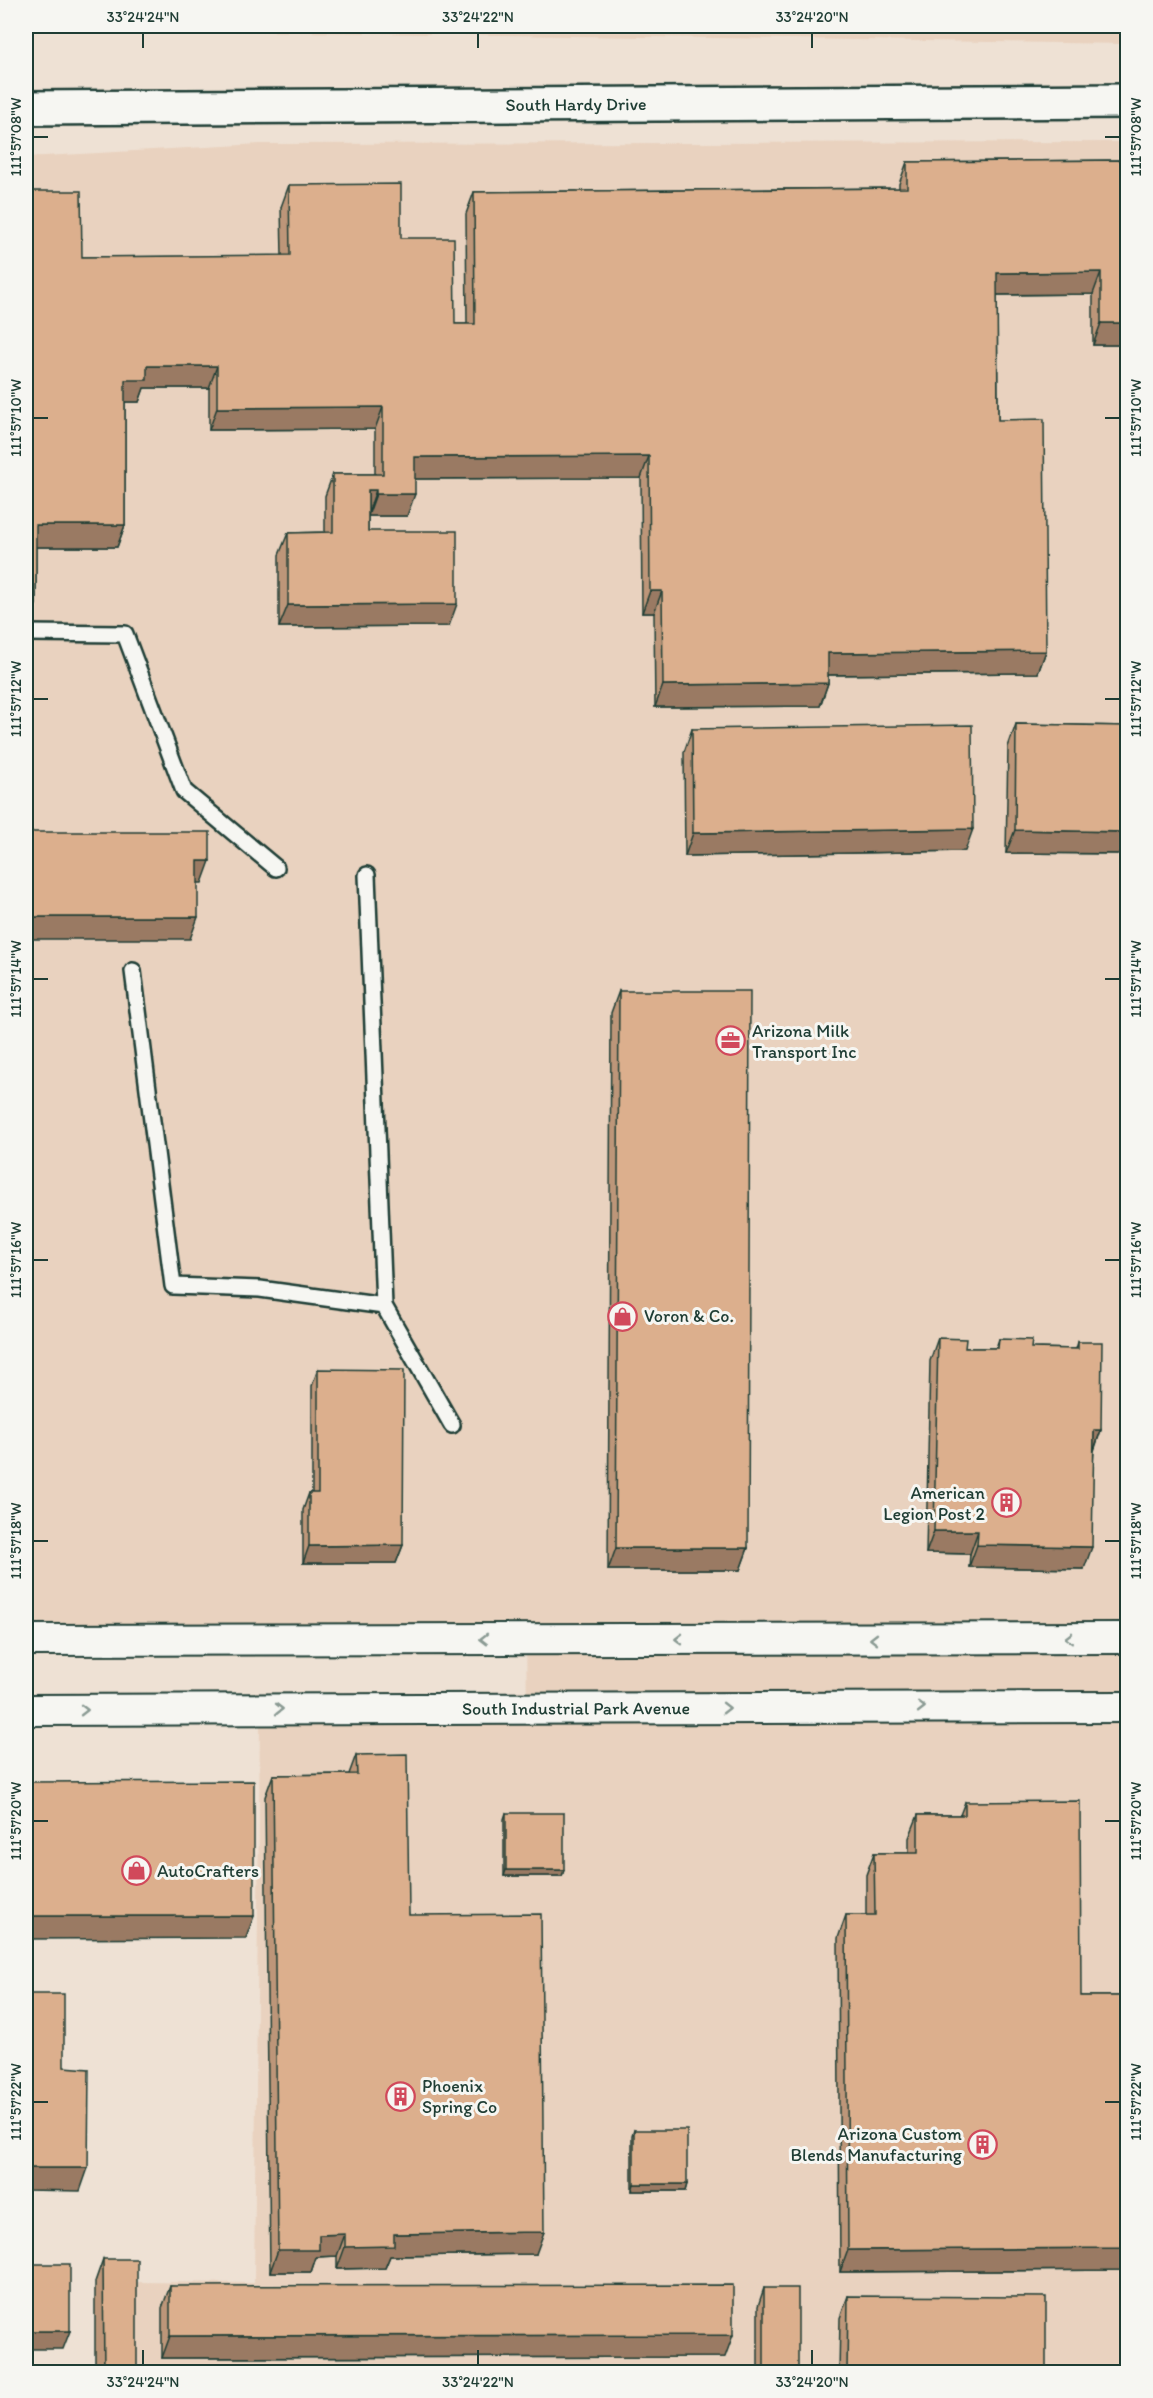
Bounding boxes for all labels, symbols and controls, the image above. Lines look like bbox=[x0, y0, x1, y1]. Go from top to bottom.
text: 33°24'24"N bbox=[107, 8, 179, 26]
text: 33°24'22"N bbox=[442, 8, 514, 26]
text: 33°24'20"N bbox=[775, 8, 849, 26]
street label: South Hardy Drive bbox=[505, 93, 647, 116]
text: 111°57'08"W bbox=[7, 97, 25, 177]
text: 111°57'08"W bbox=[1127, 97, 1145, 177]
text: 111°57'10"W bbox=[7, 379, 25, 457]
text: 111°57'10"W bbox=[1127, 379, 1145, 457]
text: 111°57'12"W bbox=[7, 661, 25, 737]
text: 111°57'12"W bbox=[1127, 661, 1145, 737]
text: 111°57'14"W bbox=[7, 940, 25, 1018]
text: 111°57'14"W bbox=[1127, 940, 1145, 1018]
place label: Arizona Milk Transport Inc bbox=[752, 1020, 856, 1063]
office icon: Arizona Milk Transport Inc bbox=[715, 1025, 747, 1057]
text: 111°57'16"W bbox=[7, 1222, 25, 1298]
text: 111°57'16"W bbox=[1127, 1222, 1145, 1298]
shop icon: Voron & Co. bbox=[607, 1300, 639, 1332]
place label: Voron & Co. bbox=[644, 1305, 734, 1327]
place label: American Legion Post 2 bbox=[883, 1482, 986, 1525]
building icon: American Legion Post 2 bbox=[990, 1487, 1022, 1519]
text: 111°57'18"W bbox=[7, 1502, 25, 1579]
text: 111°57'18"W bbox=[1127, 1502, 1145, 1579]
one-way arrow bbox=[1065, 1632, 1074, 1644]
one-way arrow bbox=[480, 1633, 489, 1645]
one-way arrow bbox=[675, 1633, 684, 1645]
one-way arrow bbox=[870, 1633, 879, 1645]
street label: South Industrial Park Avenue bbox=[462, 1697, 690, 1720]
one-way arrow bbox=[916, 1701, 925, 1713]
one-way arrow bbox=[721, 1702, 730, 1714]
one-way arrow bbox=[274, 1703, 283, 1715]
one-way arrow bbox=[79, 1704, 88, 1716]
text: 111°57'20"W bbox=[7, 1781, 25, 1860]
text: 111°57'20"W bbox=[1127, 1781, 1145, 1860]
shop icon: AutoCrafters bbox=[120, 1855, 152, 1887]
place label: AutoCrafters bbox=[157, 1860, 259, 1882]
text: 111°57'22"W bbox=[7, 2063, 25, 2141]
text: 111°57'22"W bbox=[1127, 2063, 1145, 2141]
place label: Phoenix Spring Co bbox=[422, 2075, 497, 2118]
building icon: Phoenix Spring Co bbox=[385, 2080, 417, 2112]
place label: Arizona Custom Blends Manufacturing bbox=[790, 2123, 963, 2166]
building icon: Arizona Custom Blends Manufacturing bbox=[967, 2128, 999, 2160]
text: 33°24'24"N bbox=[107, 2373, 179, 2391]
text: 33°24'22"N bbox=[442, 2373, 514, 2391]
text: 33°24'20"N bbox=[775, 2373, 849, 2391]

